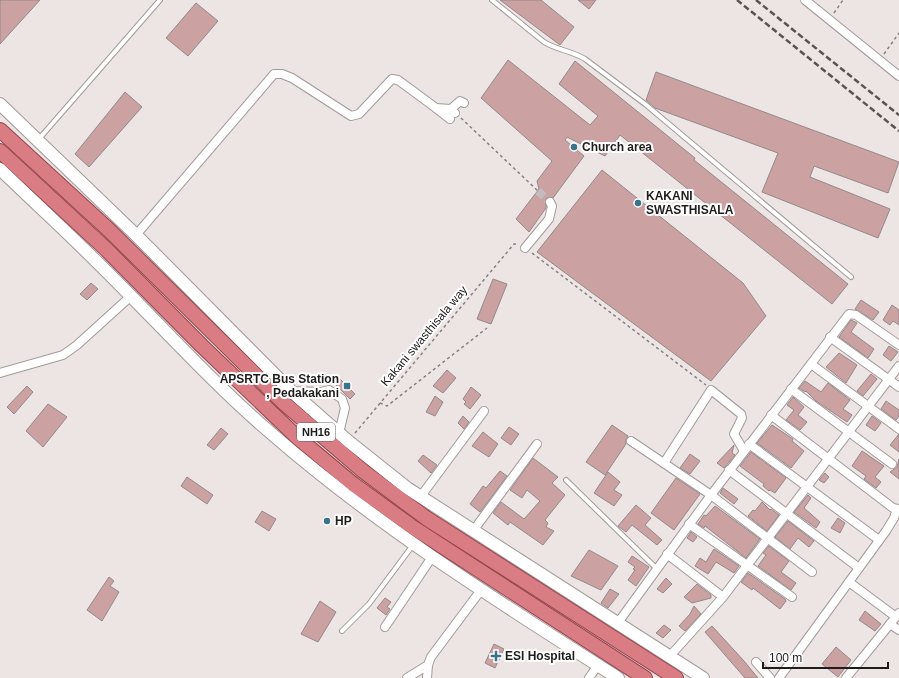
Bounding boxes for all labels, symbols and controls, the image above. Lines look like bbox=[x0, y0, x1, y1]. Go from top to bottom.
place label: Church area bbox=[582, 140, 652, 154]
marker: Church area bbox=[569, 142, 579, 152]
place label: KAKANI SWASTHISALA bbox=[646, 189, 734, 217]
marker: KAKANI SWASTHISALA bbox=[633, 198, 643, 208]
street label: Kakani swasthisala way bbox=[378, 283, 470, 389]
place label: APSRTC Bus Station , Pedakakani bbox=[220, 372, 339, 400]
marker: APSRTC Bus Station , Pedakakani bbox=[342, 381, 352, 391]
road number: NH16 bbox=[297, 423, 335, 441]
place label: HP bbox=[335, 514, 352, 528]
marker: HP bbox=[322, 516, 332, 526]
scale bar bbox=[763, 644, 888, 670]
place label: ESI Hospital bbox=[505, 649, 575, 663]
marker: ESI Hospital bbox=[490, 650, 502, 662]
text: 100 m bbox=[769, 651, 802, 665]

